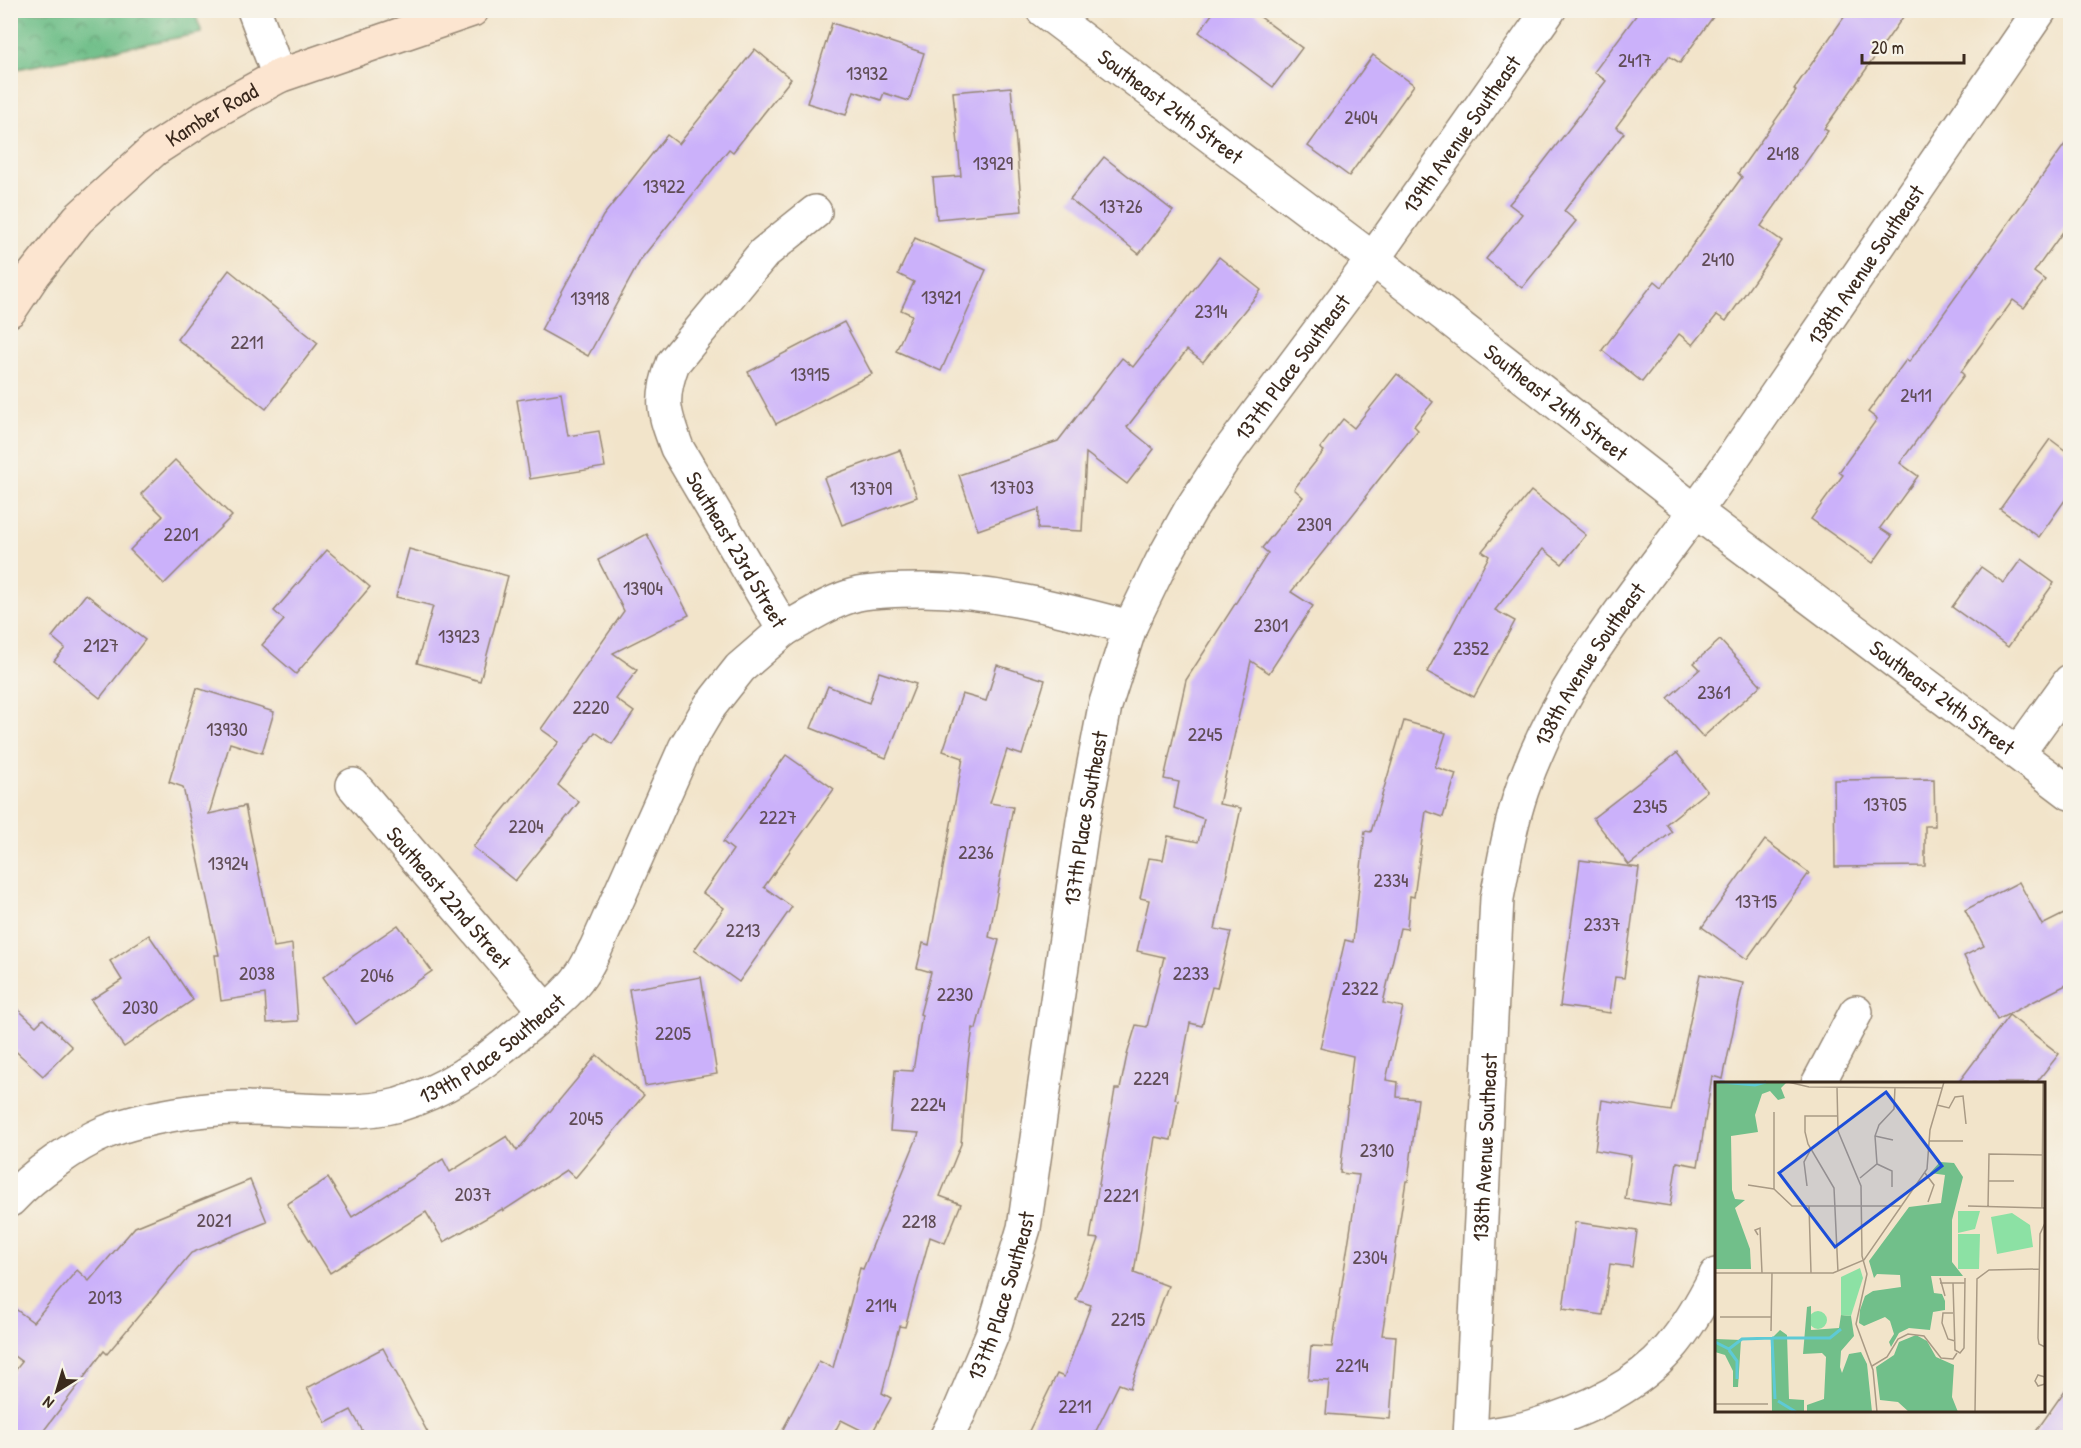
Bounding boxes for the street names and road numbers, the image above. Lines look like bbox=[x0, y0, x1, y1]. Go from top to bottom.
street label: Southeast 24th Street bbox=[1092, 42, 1250, 171]
street label: 139th Avenue Southeast bbox=[1395, 49, 1528, 219]
street label: Kamber Road bbox=[160, 75, 263, 154]
street label: 138th Avenue Southeast bbox=[1800, 178, 1931, 351]
street label: 137th Place Southeast bbox=[1227, 287, 1357, 447]
street label: Southeast 24th Street bbox=[1478, 337, 1635, 468]
street label: Southeast 23rd Street bbox=[679, 466, 795, 634]
street label: 138th Avenue Southeast bbox=[1527, 576, 1652, 751]
street label: Southeast 24th Street bbox=[1864, 633, 2022, 762]
street label: 137th Place Southeast bbox=[1056, 728, 1115, 907]
street label: Southeast 22nd Street bbox=[380, 820, 519, 976]
street label: 139th Place Southeast bbox=[414, 986, 572, 1111]
street label: 138th Avenue Southeast bbox=[1465, 1052, 1504, 1242]
street label: 137th Place Southeast bbox=[959, 1209, 1041, 1385]

